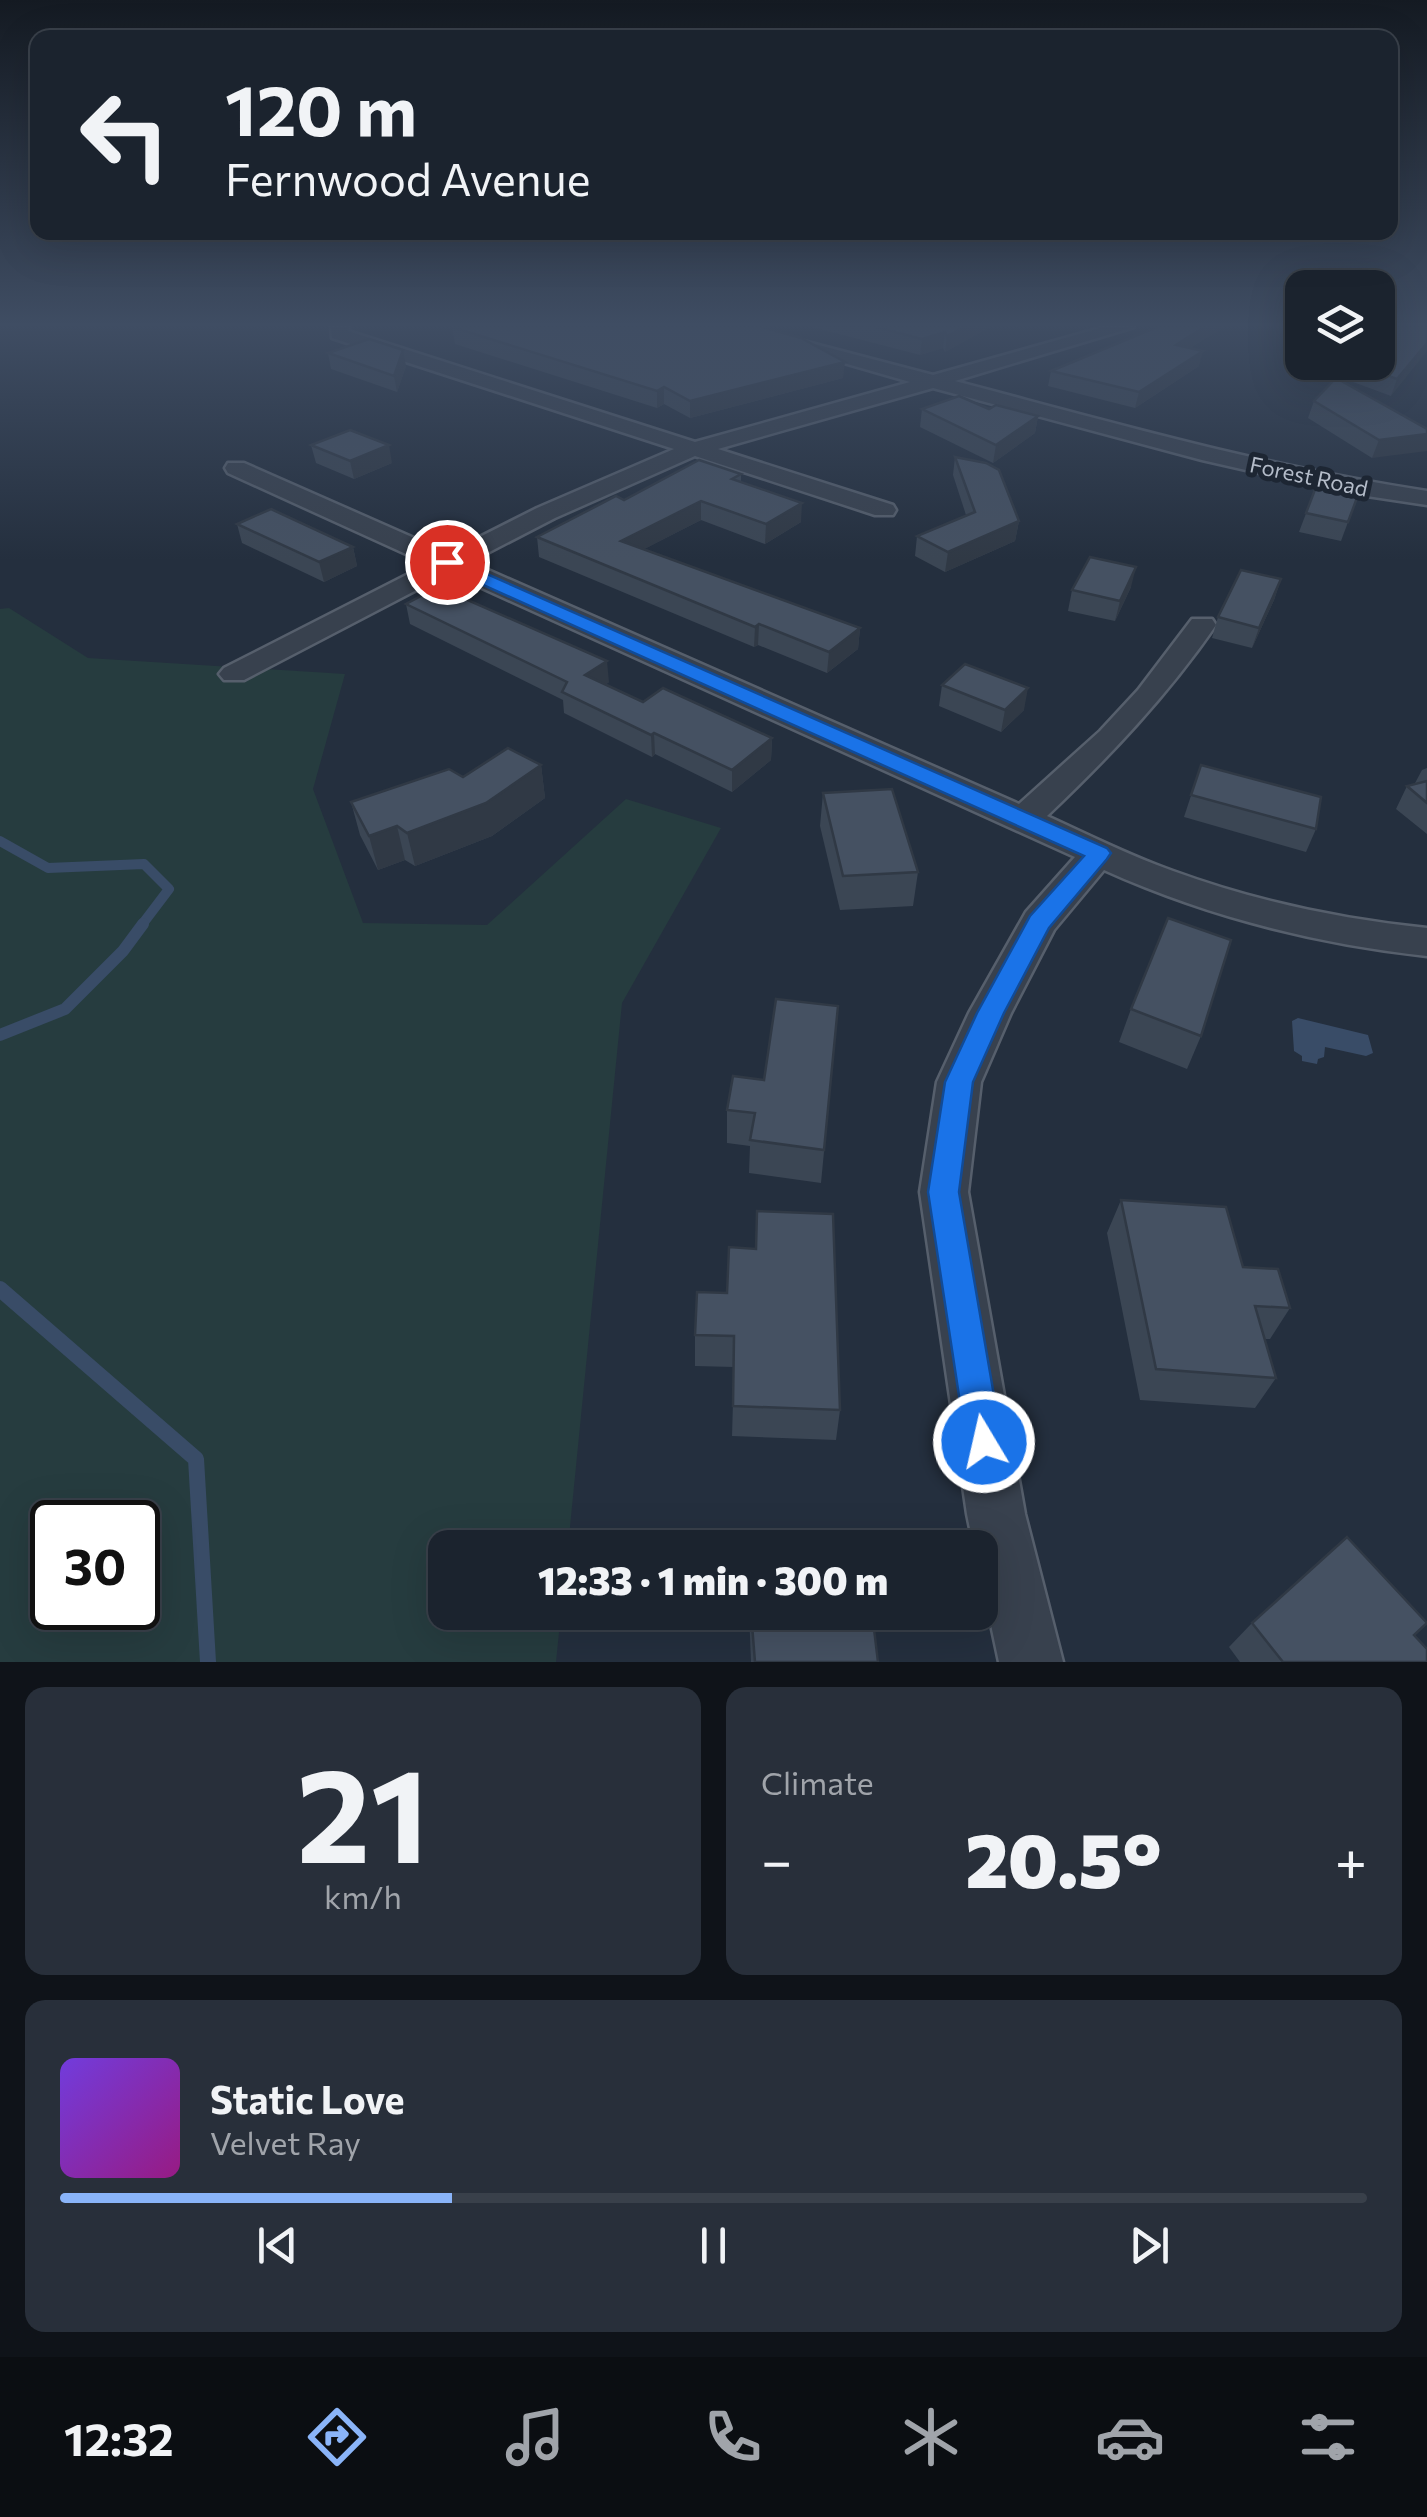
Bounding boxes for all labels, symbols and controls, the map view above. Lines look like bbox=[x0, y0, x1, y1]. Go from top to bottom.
text: 120 m bbox=[225, 65, 417, 150]
icon: left bbox=[60, 70, 190, 200]
text: Fernwood Avenue bbox=[225, 150, 590, 205]
map controls bbox=[1285, 270, 1395, 380]
button: layers bbox=[1285, 270, 1395, 380]
street label: Forest Road bbox=[1248, 450, 1370, 502]
pin bbox=[405, 520, 490, 605]
icon: arrive bbox=[420, 535, 475, 590]
position arrow bbox=[932, 1390, 1036, 1494]
speed limit sign: 30 bbox=[30, 1500, 160, 1630]
text: 12:33 · 1 min · 300 m bbox=[538, 1556, 888, 1603]
text: 21 bbox=[297, 1731, 429, 1890]
text: Climate bbox=[761, 1762, 874, 1802]
text: 20.5° bbox=[965, 1812, 1162, 1903]
text: − bbox=[761, 1825, 792, 1892]
text: + bbox=[1335, 1825, 1367, 1892]
text: km/h bbox=[324, 1876, 402, 1916]
text: Static Love bbox=[210, 2075, 405, 2122]
text: Velvet Ray bbox=[210, 2122, 361, 2162]
icon: previous bbox=[250, 2218, 305, 2273]
icon: pause bbox=[686, 2218, 741, 2273]
icon: next bbox=[1122, 2218, 1177, 2273]
icon: directions bbox=[302, 2402, 372, 2472]
icon: music bbox=[500, 2402, 570, 2472]
icon: phone bbox=[698, 2402, 768, 2472]
icon: climate bbox=[896, 2402, 966, 2472]
icon: car bbox=[1095, 2402, 1165, 2472]
icon: filters bbox=[1293, 2402, 1363, 2472]
text: 12:32 bbox=[64, 2410, 174, 2465]

